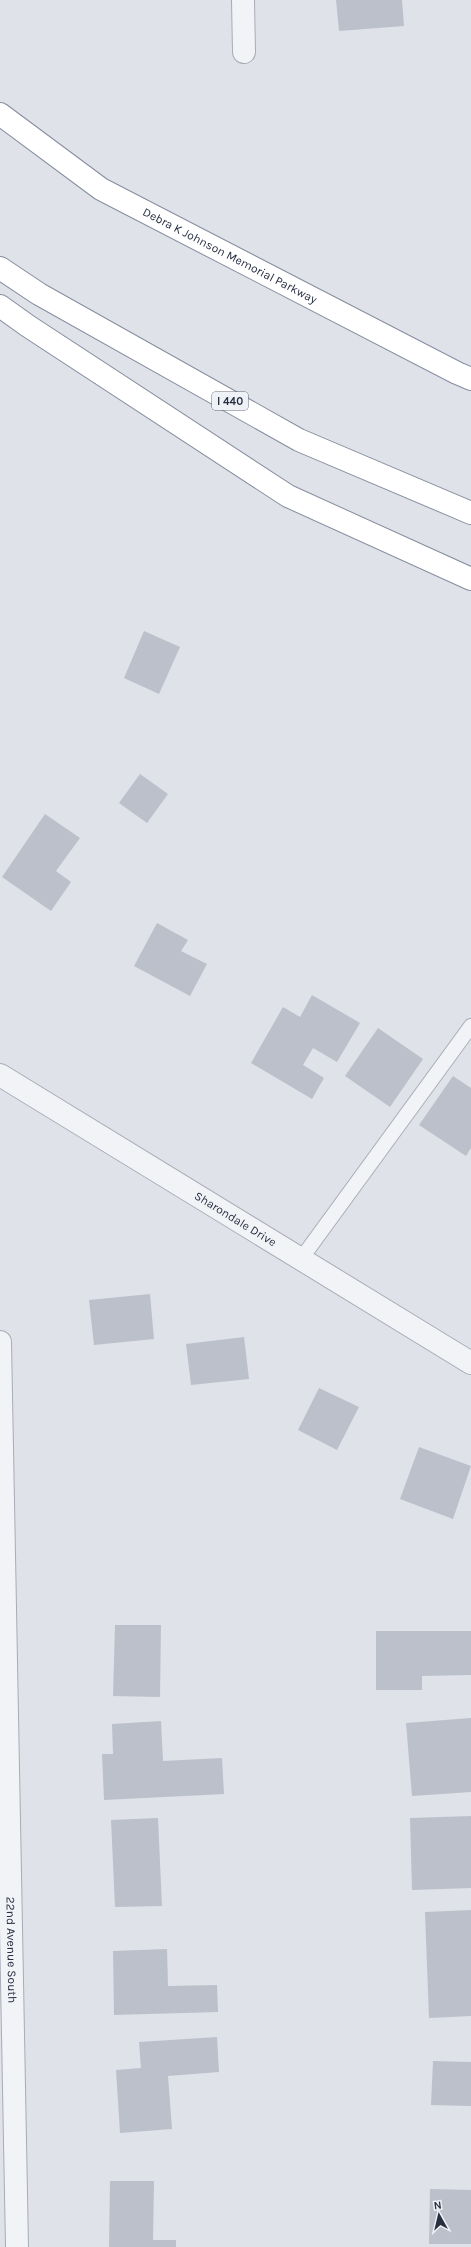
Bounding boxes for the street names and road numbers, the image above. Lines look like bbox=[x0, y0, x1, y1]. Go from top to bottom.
street label: Debra K Johnson Memorial Parkway bbox=[140, 205, 320, 307]
road number: I 440 bbox=[212, 392, 248, 410]
street label: Sharondale Drive bbox=[192, 1189, 279, 1249]
street label: 22nd Avenue South bbox=[3, 1897, 19, 2003]

